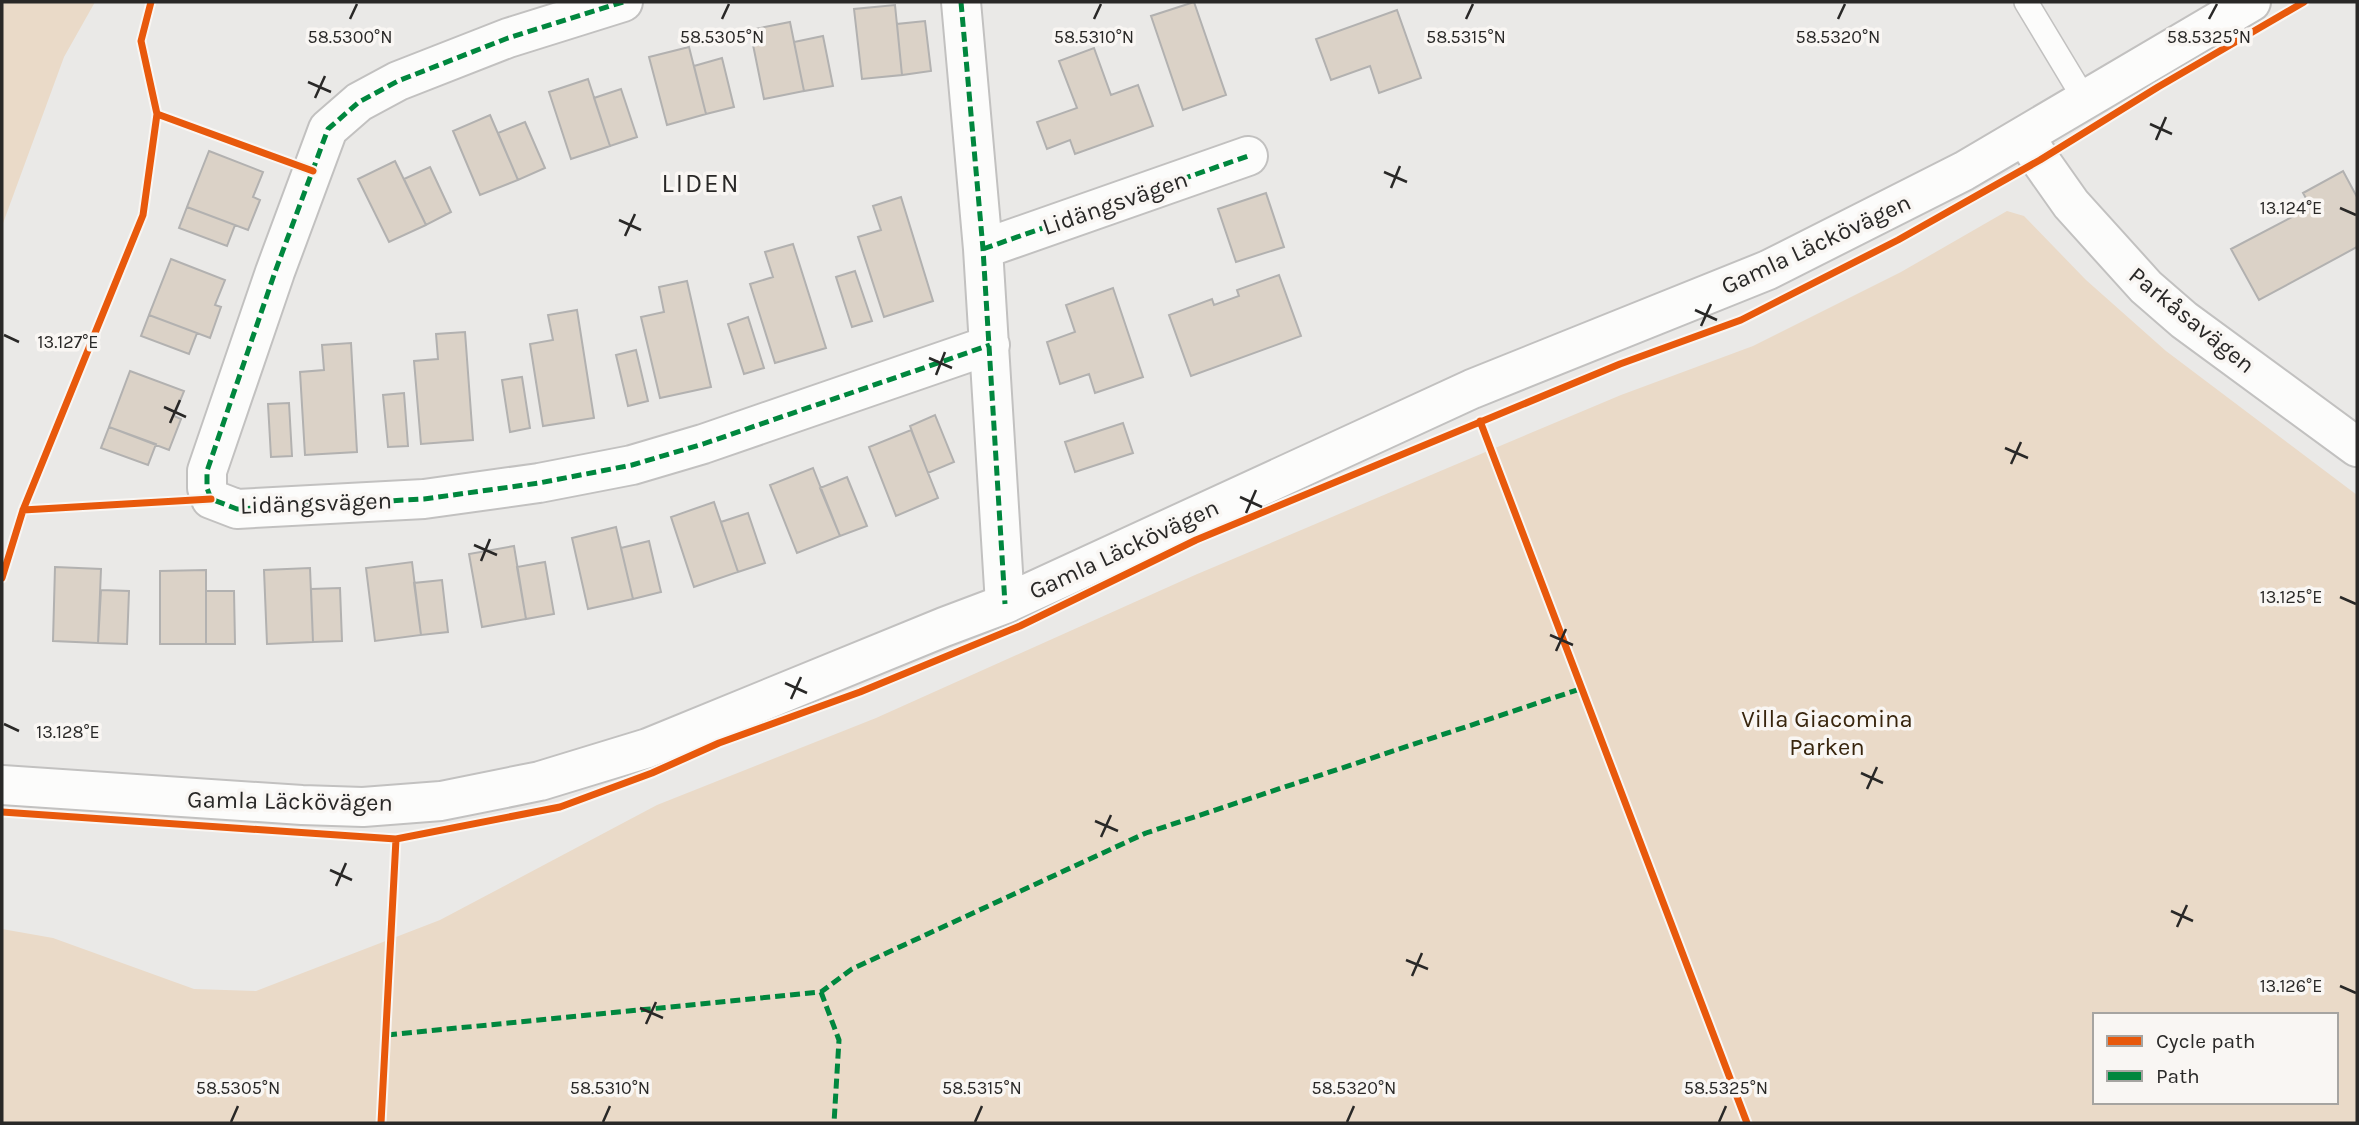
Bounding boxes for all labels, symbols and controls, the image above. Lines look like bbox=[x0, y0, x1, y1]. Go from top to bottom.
text: 58.5300°N bbox=[307, 26, 393, 48]
text: 58.5305°N bbox=[680, 26, 764, 48]
text: 58.5310°N bbox=[1054, 26, 1134, 48]
text: 58.5315°N bbox=[1426, 26, 1506, 48]
text: 58.5320°N bbox=[1796, 26, 1880, 48]
text: 58.5325°N bbox=[2167, 26, 2251, 48]
street label: Lidängsvägen bbox=[1039, 165, 1191, 241]
district label: LIDEN bbox=[662, 168, 741, 199]
street label: Gamla Läckövägen bbox=[1717, 188, 1915, 300]
text: 13.124°E bbox=[2260, 197, 2322, 219]
street label: Parkåsavägen bbox=[2124, 261, 2260, 379]
text: 13.127°E bbox=[38, 331, 98, 353]
street label: Lidängsvägen bbox=[240, 486, 392, 520]
street label: Gamla Läckövägen bbox=[1025, 493, 1223, 605]
text: 13.125°E bbox=[2260, 586, 2322, 608]
park label: Villa Giacomina Parken bbox=[1741, 705, 1913, 761]
text: 13.128°E bbox=[36, 721, 100, 743]
street label: Gamla Läckövägen bbox=[187, 785, 393, 817]
text: 13.126°E bbox=[2260, 975, 2322, 997]
legend bbox=[2093, 1013, 2338, 1104]
text: Cycle path bbox=[2156, 1029, 2256, 1053]
text: Path bbox=[2156, 1064, 2200, 1088]
text: 58.5305°N bbox=[196, 1077, 280, 1099]
text: 58.5310°N bbox=[570, 1077, 650, 1099]
text: 58.5315°N bbox=[942, 1077, 1022, 1099]
text: 58.5320°N bbox=[1312, 1077, 1396, 1099]
text: 58.5325°N bbox=[1684, 1077, 1768, 1099]

